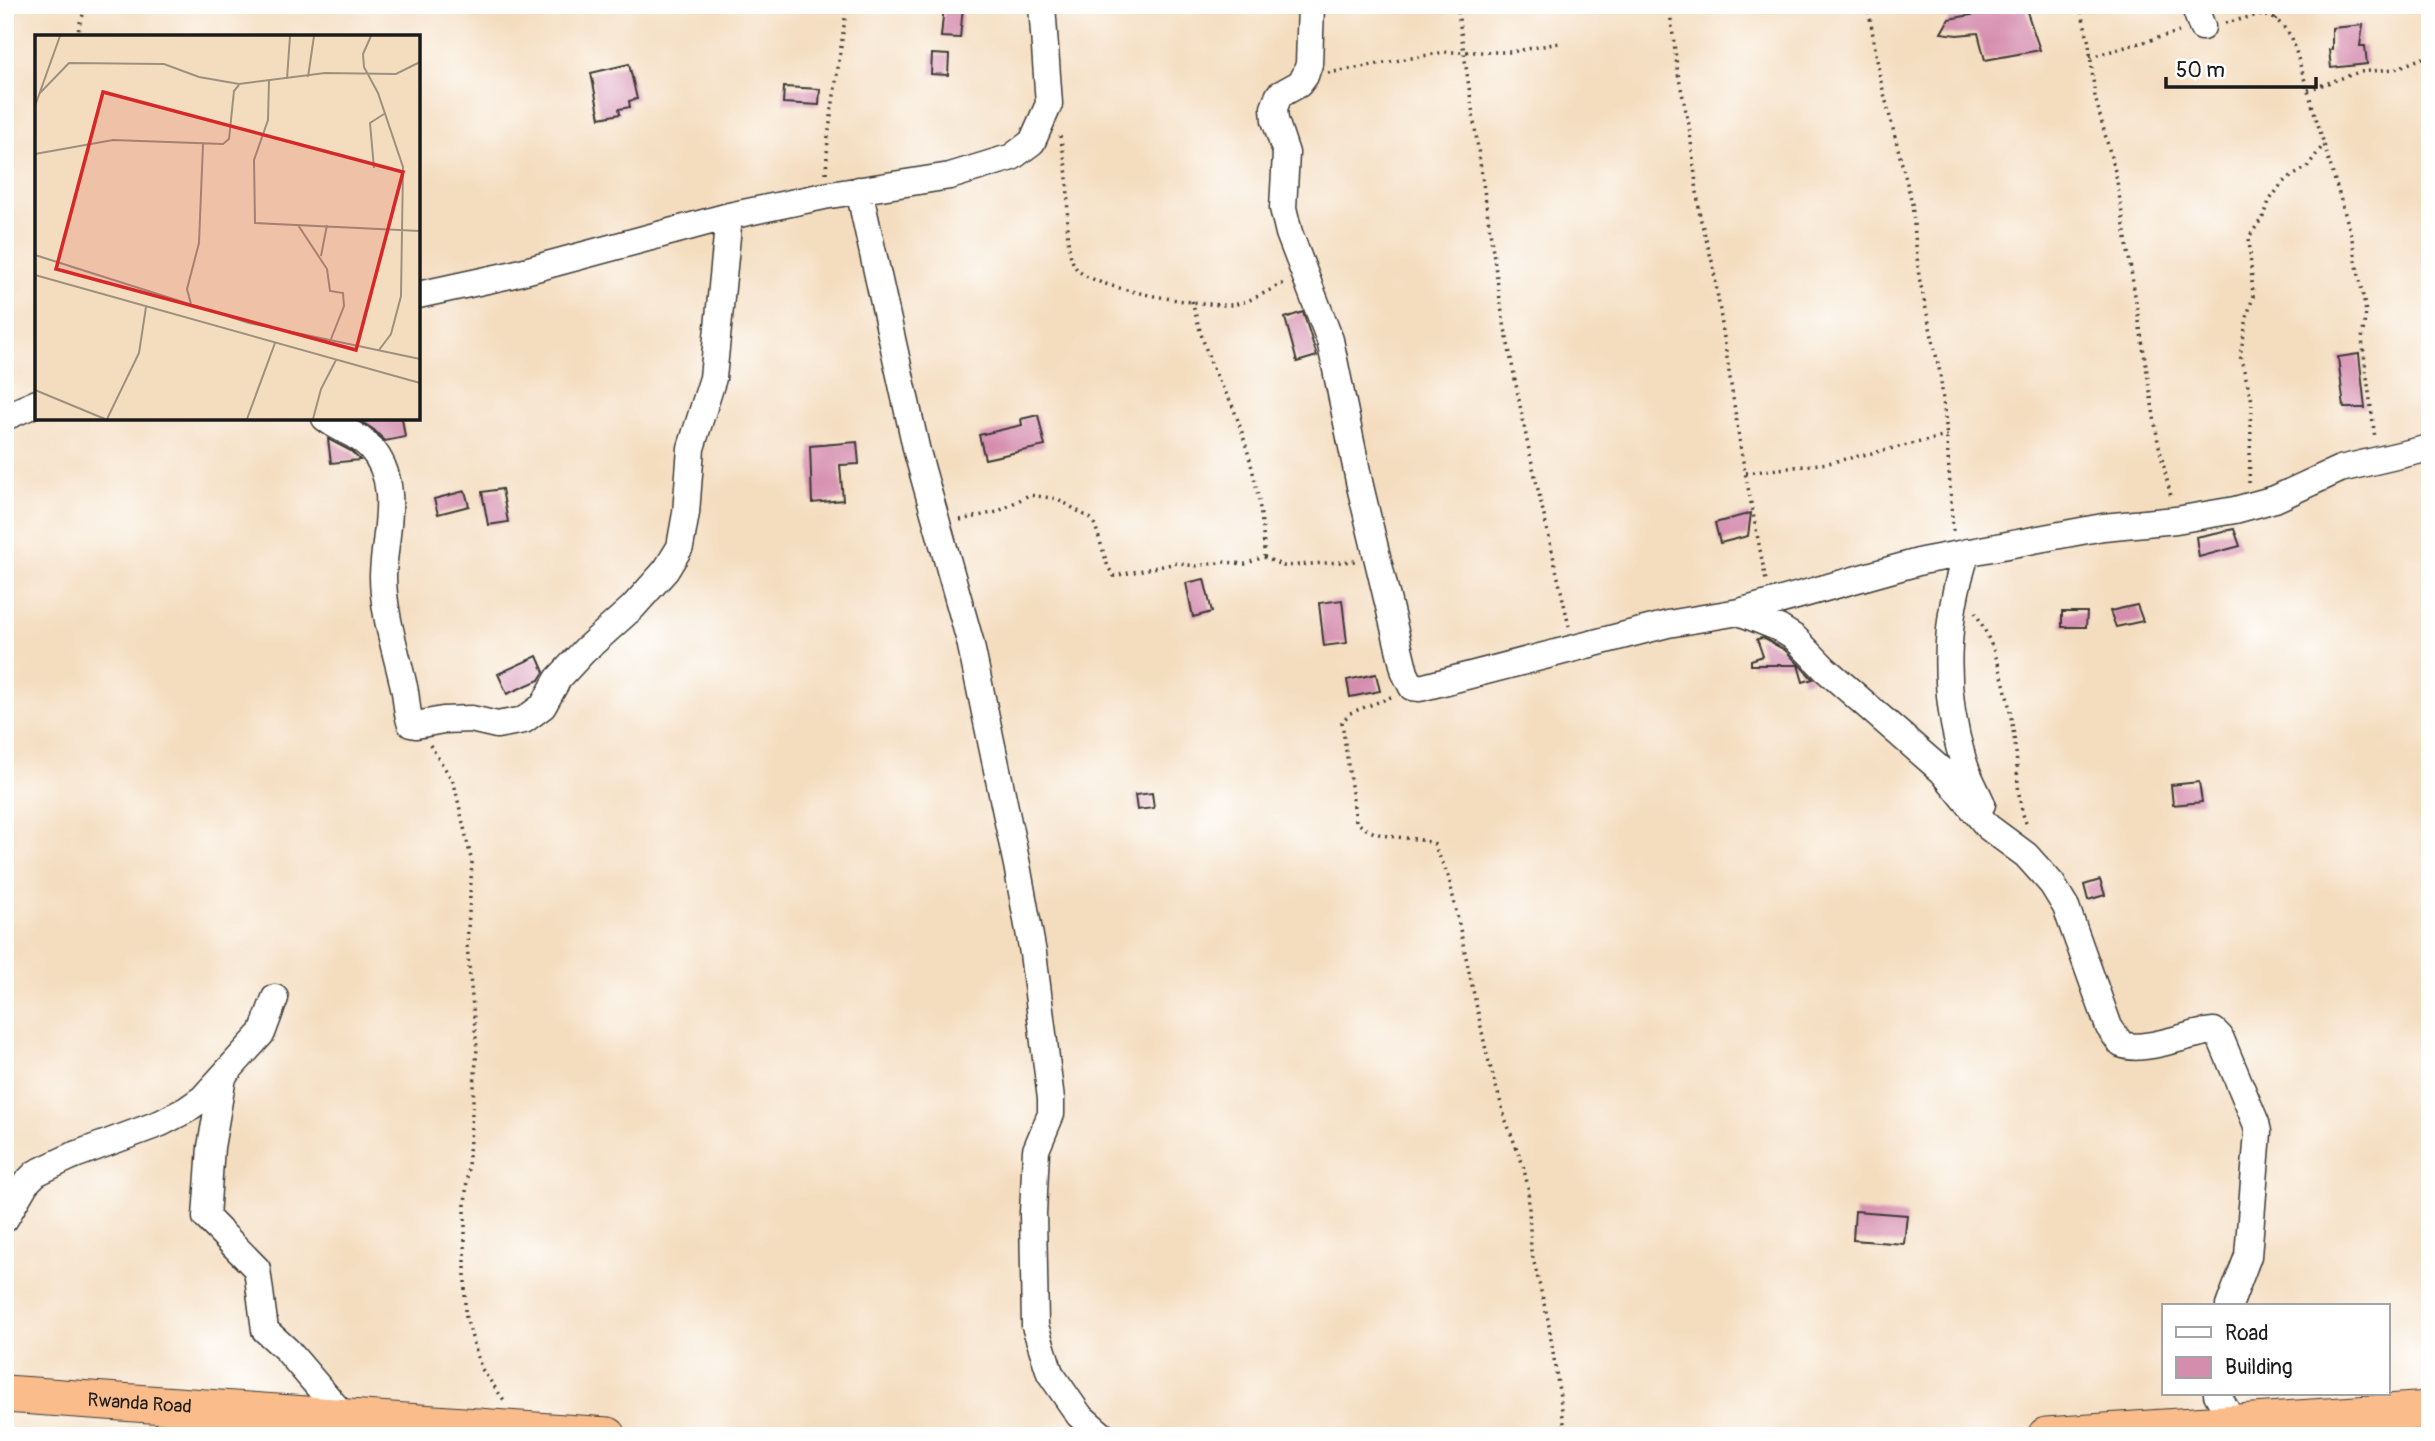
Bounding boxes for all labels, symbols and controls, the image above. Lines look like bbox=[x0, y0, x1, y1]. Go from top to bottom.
inset map bbox=[35, 35, 420, 420]
scale bar bbox=[2166, 46, 2316, 90]
text: 50 m bbox=[2176, 57, 2225, 84]
legend bbox=[2162, 1304, 2390, 1396]
text: Road bbox=[2225, 1320, 2269, 1347]
text: Building bbox=[2225, 1354, 2292, 1381]
street label: Rwanda Road bbox=[87, 1388, 193, 1419]

